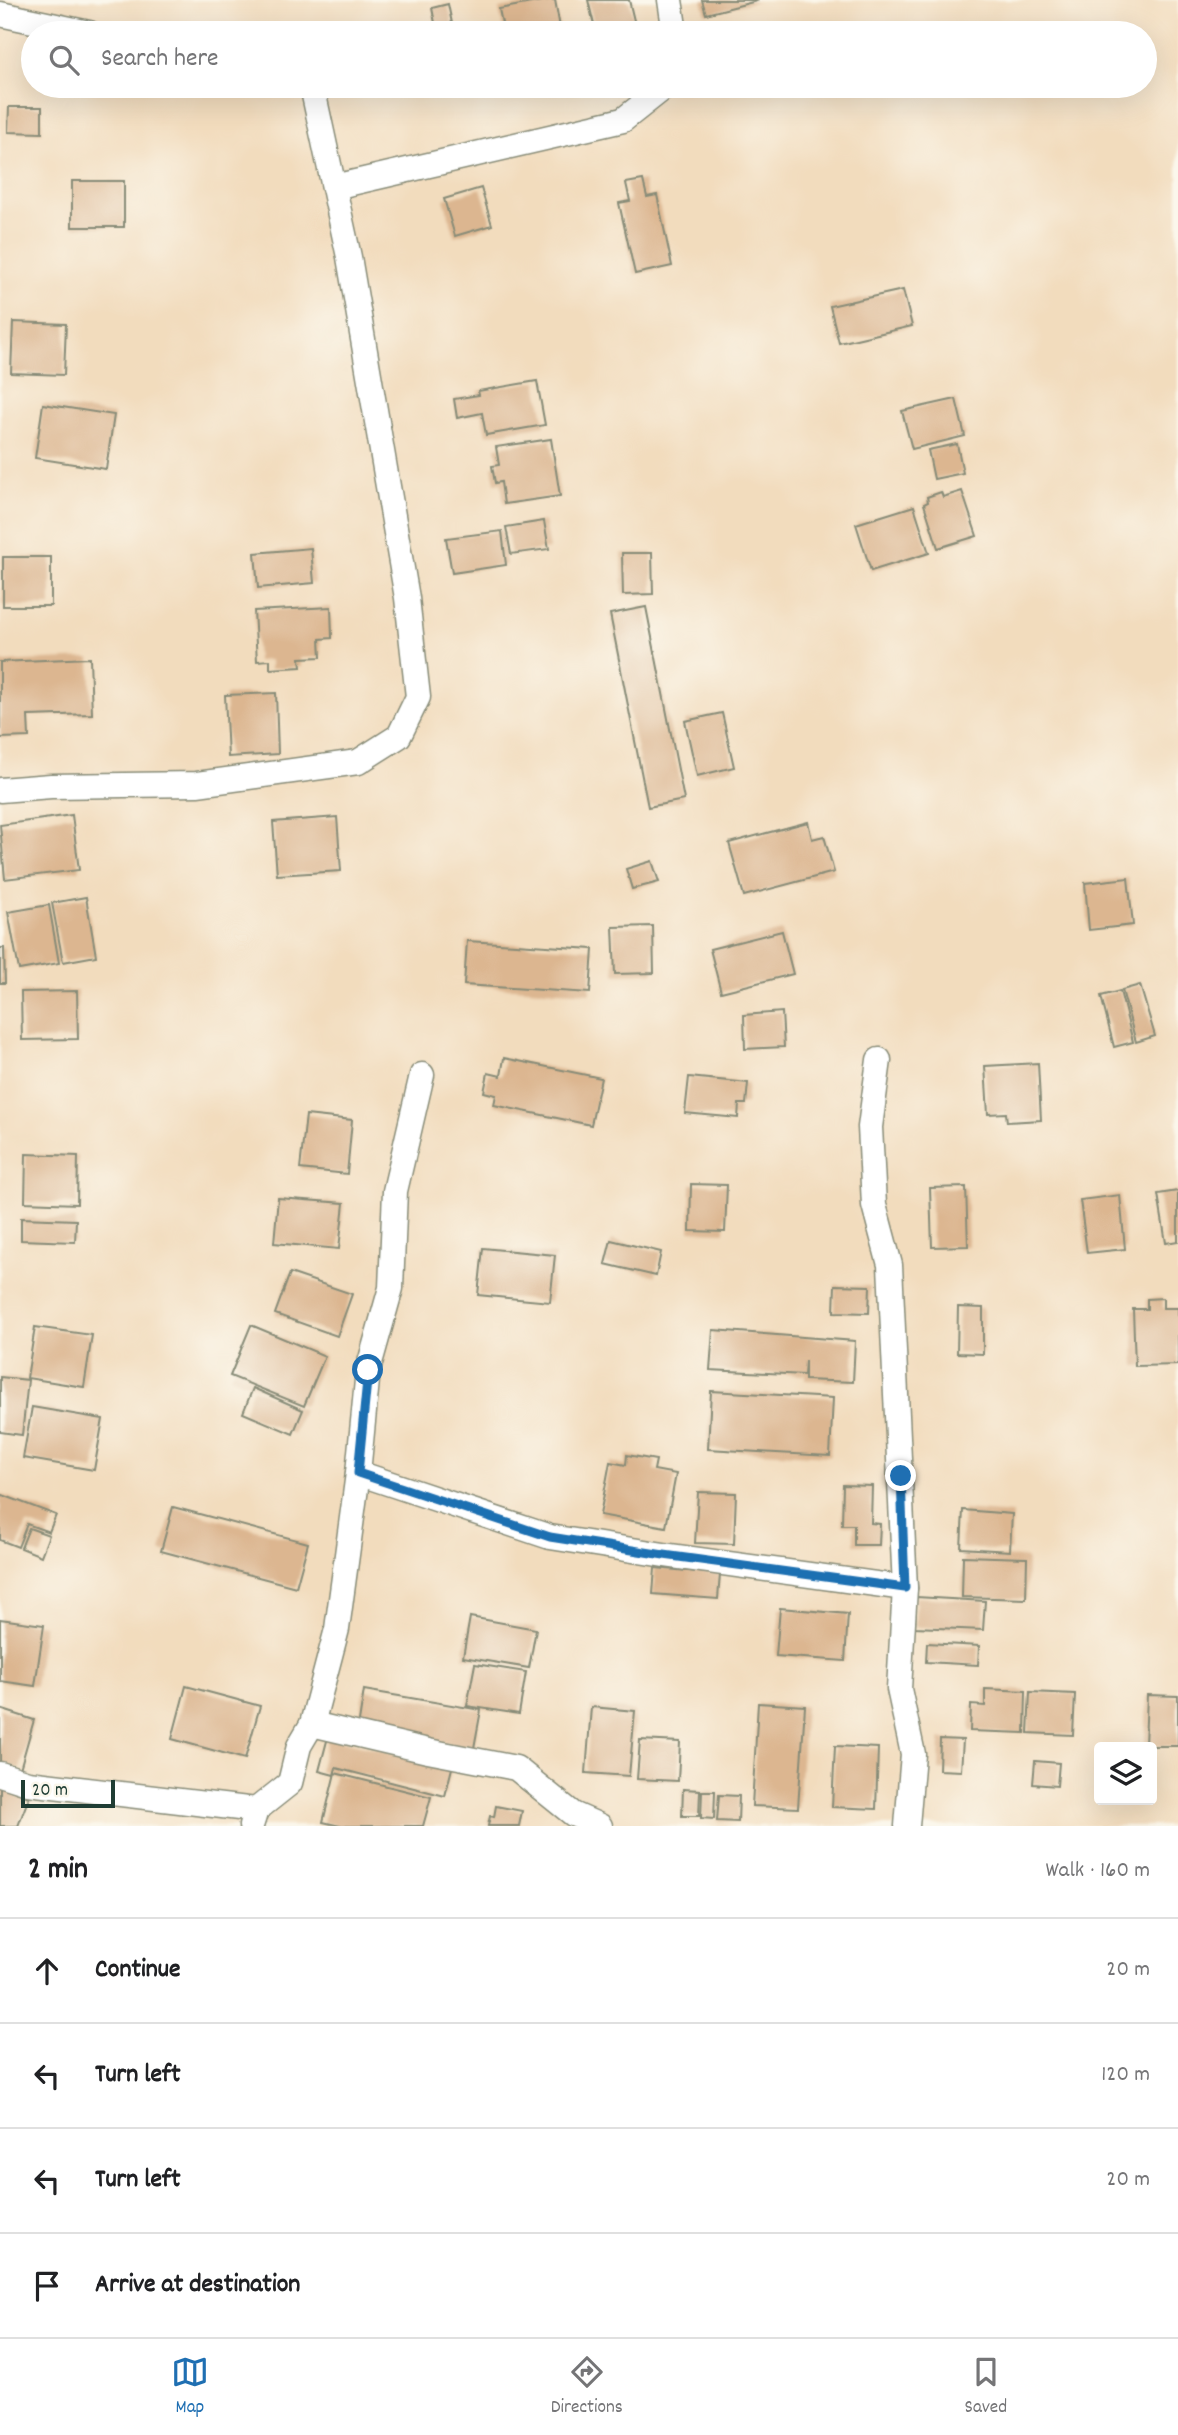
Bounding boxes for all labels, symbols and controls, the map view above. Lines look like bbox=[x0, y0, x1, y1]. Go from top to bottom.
search box bbox=[21, 21, 1157, 98]
icon: search bbox=[45, 41, 83, 79]
text: Search here bbox=[101, 41, 219, 78]
route start bbox=[352, 1354, 383, 1385]
route end bbox=[885, 1460, 916, 1491]
map controls bbox=[1094, 1742, 1157, 1805]
button: layers bbox=[1094, 1742, 1157, 1805]
scale bar bbox=[21, 1777, 116, 1809]
text: 20 m bbox=[32, 1778, 68, 1805]
text: 2 min bbox=[28, 1850, 88, 1893]
text: Walk · 160 m bbox=[1045, 1855, 1150, 1888]
icon: ahead bbox=[28, 1952, 66, 1990]
text: Continue bbox=[95, 1952, 180, 1989]
text: 20 m bbox=[1106, 1954, 1150, 1987]
icon: left bbox=[28, 2057, 66, 2095]
text: Turn left bbox=[95, 2057, 181, 2094]
text: 120 m bbox=[1101, 2059, 1150, 2092]
icon: left bbox=[28, 2162, 66, 2200]
text: Turn left bbox=[95, 2162, 181, 2199]
text: 20 m bbox=[1106, 2164, 1150, 2197]
icon: arrive bbox=[28, 2267, 66, 2305]
text: Arrive at destination bbox=[95, 2267, 300, 2304]
tab: Map bbox=[171, 2353, 209, 2422]
tab: Directions bbox=[551, 2353, 623, 2422]
tab: Saved bbox=[965, 2353, 1007, 2422]

